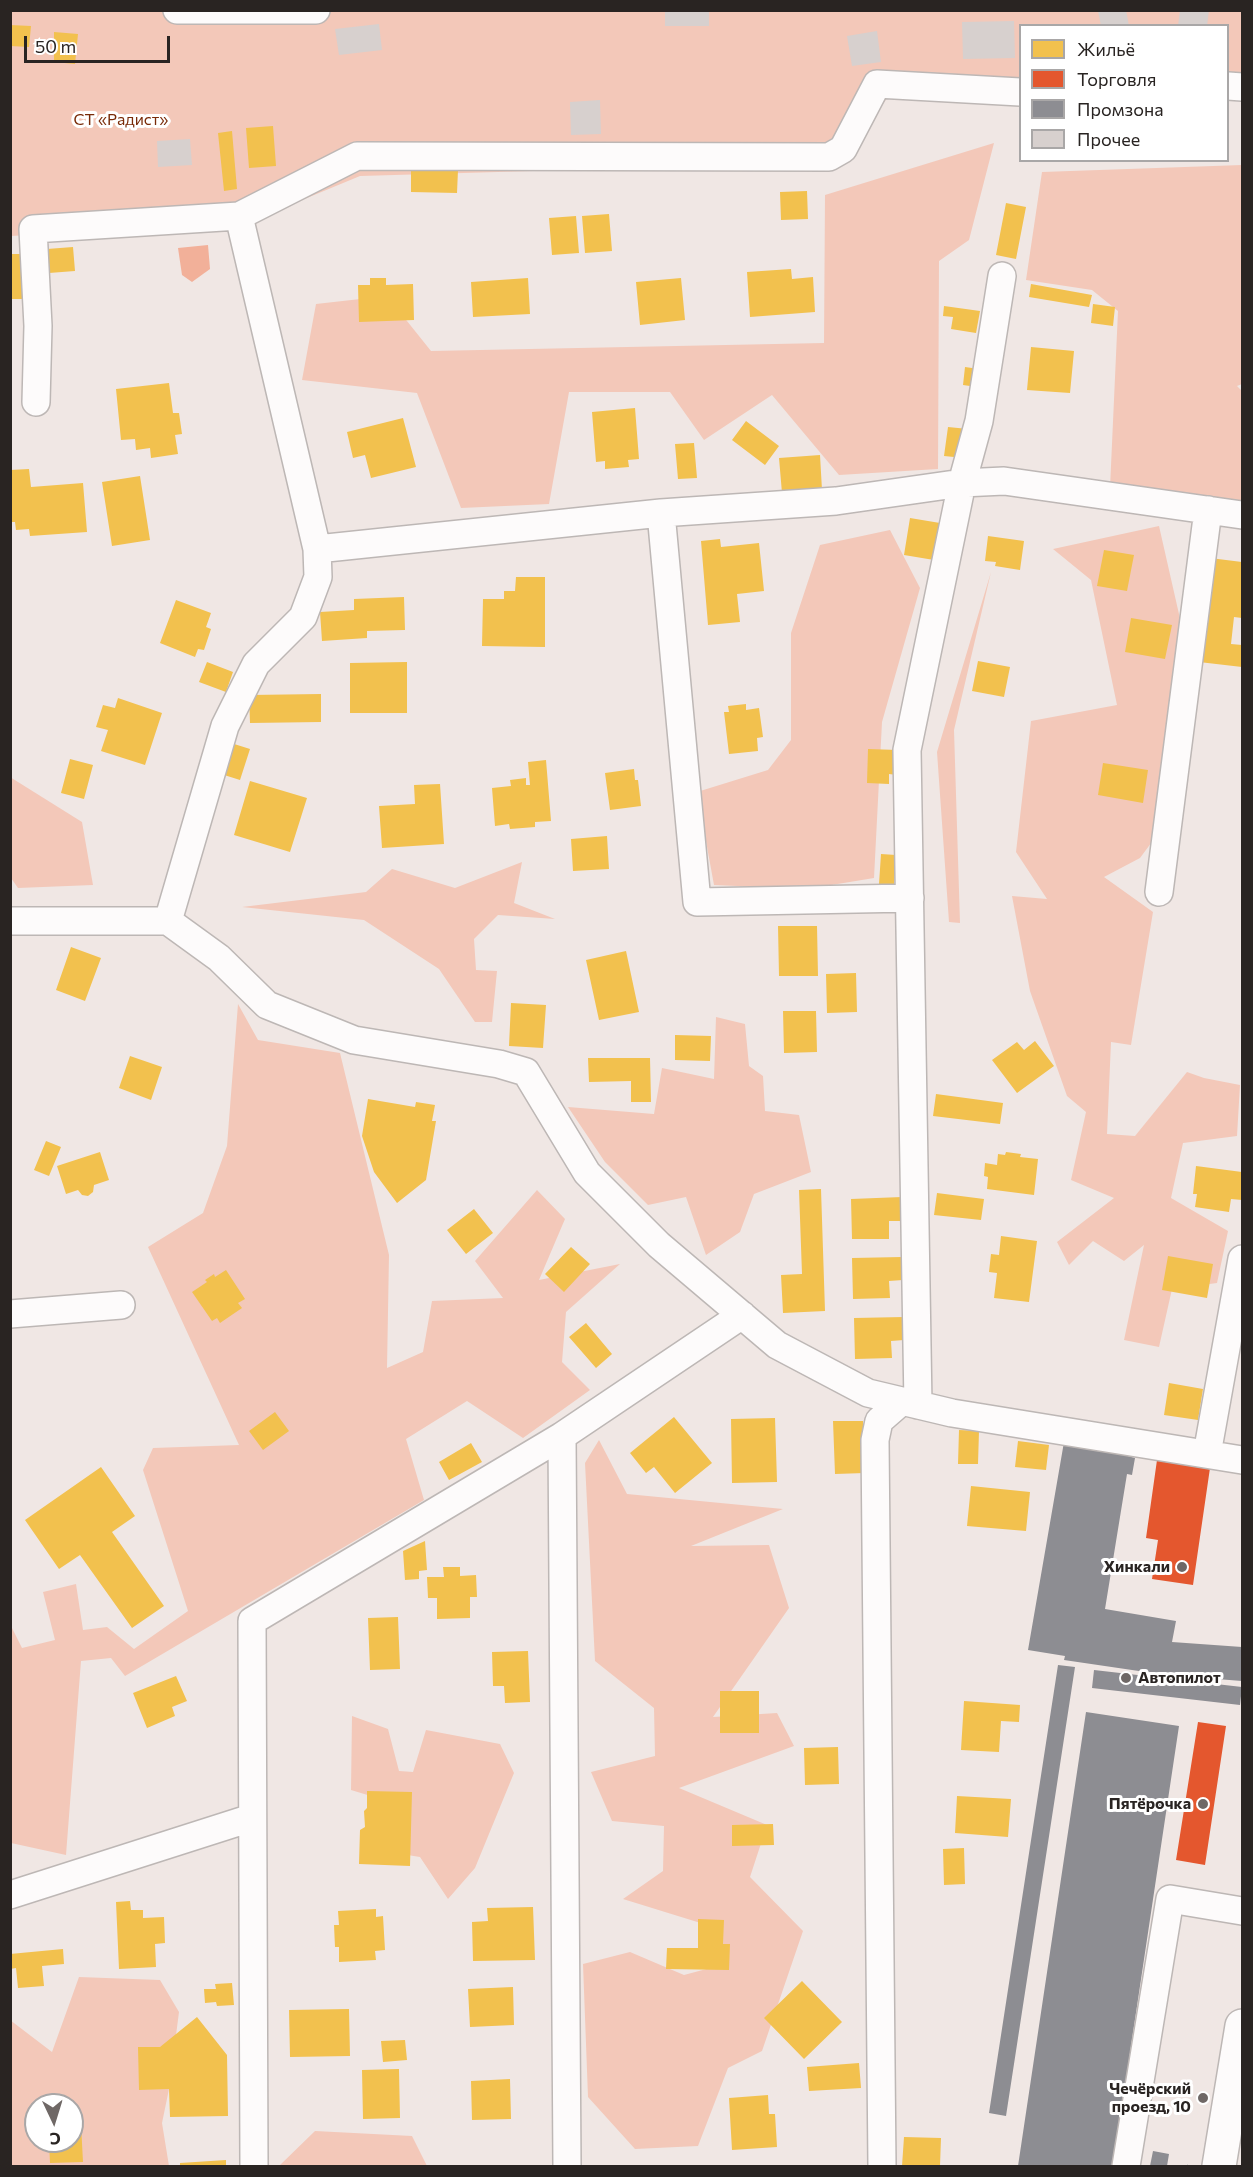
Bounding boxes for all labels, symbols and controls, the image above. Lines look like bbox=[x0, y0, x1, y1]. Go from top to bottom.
scale bar bbox=[27, 24, 172, 62]
legend bbox=[1019, 24, 1229, 162]
text: 50 m bbox=[35, 35, 76, 57]
text: Жильё bbox=[1077, 38, 1135, 60]
text: Торговля bbox=[1077, 68, 1156, 90]
text: Промзона bbox=[1077, 98, 1164, 120]
park label: СТ «Радист» bbox=[74, 110, 168, 130]
text: Прочее bbox=[1077, 128, 1140, 150]
place label: Хинкали bbox=[1104, 1557, 1170, 1577]
marker: Хинкали bbox=[1175, 1560, 1189, 1574]
place label: Автопилот bbox=[1138, 1668, 1221, 1688]
marker: Автопилот bbox=[1119, 1671, 1133, 1685]
place label: Пятёрочка bbox=[1109, 1794, 1191, 1814]
marker: Пятёрочка bbox=[1196, 1797, 1210, 1811]
place label: Чечёрский проезд, 10 bbox=[1109, 2079, 1191, 2117]
marker: Чечёрский проезд, 10 bbox=[1196, 2091, 1210, 2105]
north arrow bbox=[24, 2093, 84, 2153]
text: С bbox=[49, 2130, 61, 2149]

